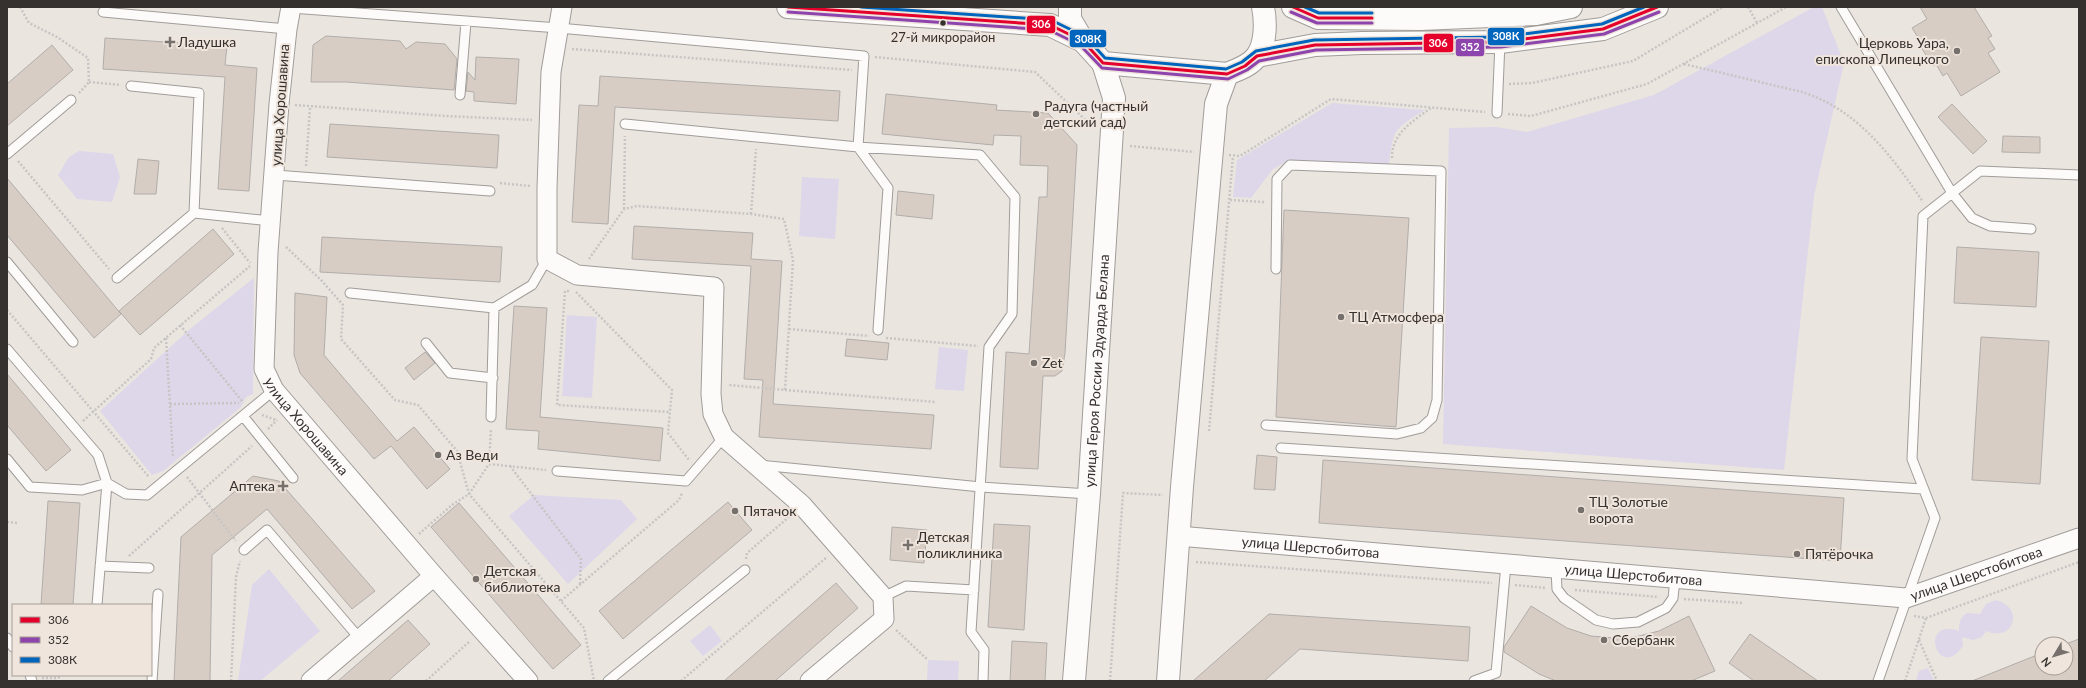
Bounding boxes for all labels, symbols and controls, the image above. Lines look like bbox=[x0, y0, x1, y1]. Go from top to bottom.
line badge: 306 bbox=[1026, 15, 1056, 34]
text: 306 bbox=[1031, 17, 1051, 30]
marker: 27-й микрорайон bbox=[938, 18, 948, 28]
line badge: 308К bbox=[1487, 27, 1525, 46]
place label: 27-й микрорайон bbox=[891, 29, 995, 45]
line badge: 308К bbox=[1069, 29, 1107, 48]
text: 308К bbox=[1493, 29, 1520, 42]
text: 308К bbox=[1075, 32, 1102, 45]
place label: Ладушка bbox=[177, 33, 236, 50]
line badge: 306 bbox=[1423, 33, 1454, 53]
place label: Церковь Уара, епископа Липецкого bbox=[1816, 34, 1949, 67]
text: 306 bbox=[1428, 36, 1448, 49]
marker: Ладушка bbox=[165, 37, 175, 47]
line badge: 352 bbox=[1455, 38, 1485, 57]
text: 352 bbox=[1460, 40, 1480, 53]
street label: улица Хорошавина bbox=[267, 43, 292, 167]
marker: Церковь Уара, епископа Липецкого bbox=[1952, 46, 1962, 56]
place label: Радуга (частный детский сад) bbox=[1044, 97, 1148, 130]
marker: Радуга (частный детский сад) bbox=[1031, 109, 1041, 119]
street label: улица Героя России Эдуарда Белана bbox=[1080, 254, 1112, 488]
place label: ТЦ Атмосфера bbox=[1349, 308, 1444, 325]
marker: ТЦ Атмосфера bbox=[1336, 312, 1346, 322]
place label: Zet bbox=[1042, 354, 1062, 371]
marker: Zet bbox=[1029, 358, 1039, 368]
street label: улица Хорошавина bbox=[261, 375, 352, 478]
place label: Аз Веди bbox=[446, 446, 498, 463]
marker: Аз Веди bbox=[433, 450, 443, 460]
place label: Аптека bbox=[229, 477, 275, 494]
marker: Аптека bbox=[278, 481, 288, 491]
place label: ТЦ Золотые ворота bbox=[1589, 493, 1668, 526]
place label: Пятачок bbox=[743, 502, 797, 519]
marker: ТЦ Золотые ворота bbox=[1576, 505, 1586, 515]
marker: Пятачок bbox=[730, 506, 740, 516]
place label: Детская поликлиника bbox=[917, 528, 1003, 561]
street label: улица Шерстобитова bbox=[1241, 532, 1380, 561]
marker: Детская поликлиника bbox=[902, 539, 914, 551]
street label: улица Шерстобитова bbox=[1908, 542, 2044, 604]
place label: Пятёрочка bbox=[1805, 545, 1873, 562]
marker: Пятёрочка bbox=[1792, 549, 1802, 559]
street label: улица Шерстобитова bbox=[1564, 560, 1703, 589]
place label: Детская библиотека bbox=[484, 562, 561, 595]
marker: Детская библиотека bbox=[471, 574, 481, 584]
legend bbox=[12, 604, 152, 676]
text: 306 bbox=[48, 612, 69, 627]
place label: Сбербанк bbox=[1612, 631, 1676, 648]
text: 352 bbox=[48, 632, 69, 647]
marker: Сбербанк bbox=[1599, 635, 1609, 645]
north arrow bbox=[2034, 636, 2074, 676]
text: 308К bbox=[48, 652, 77, 667]
text: N bbox=[2038, 655, 2053, 670]

